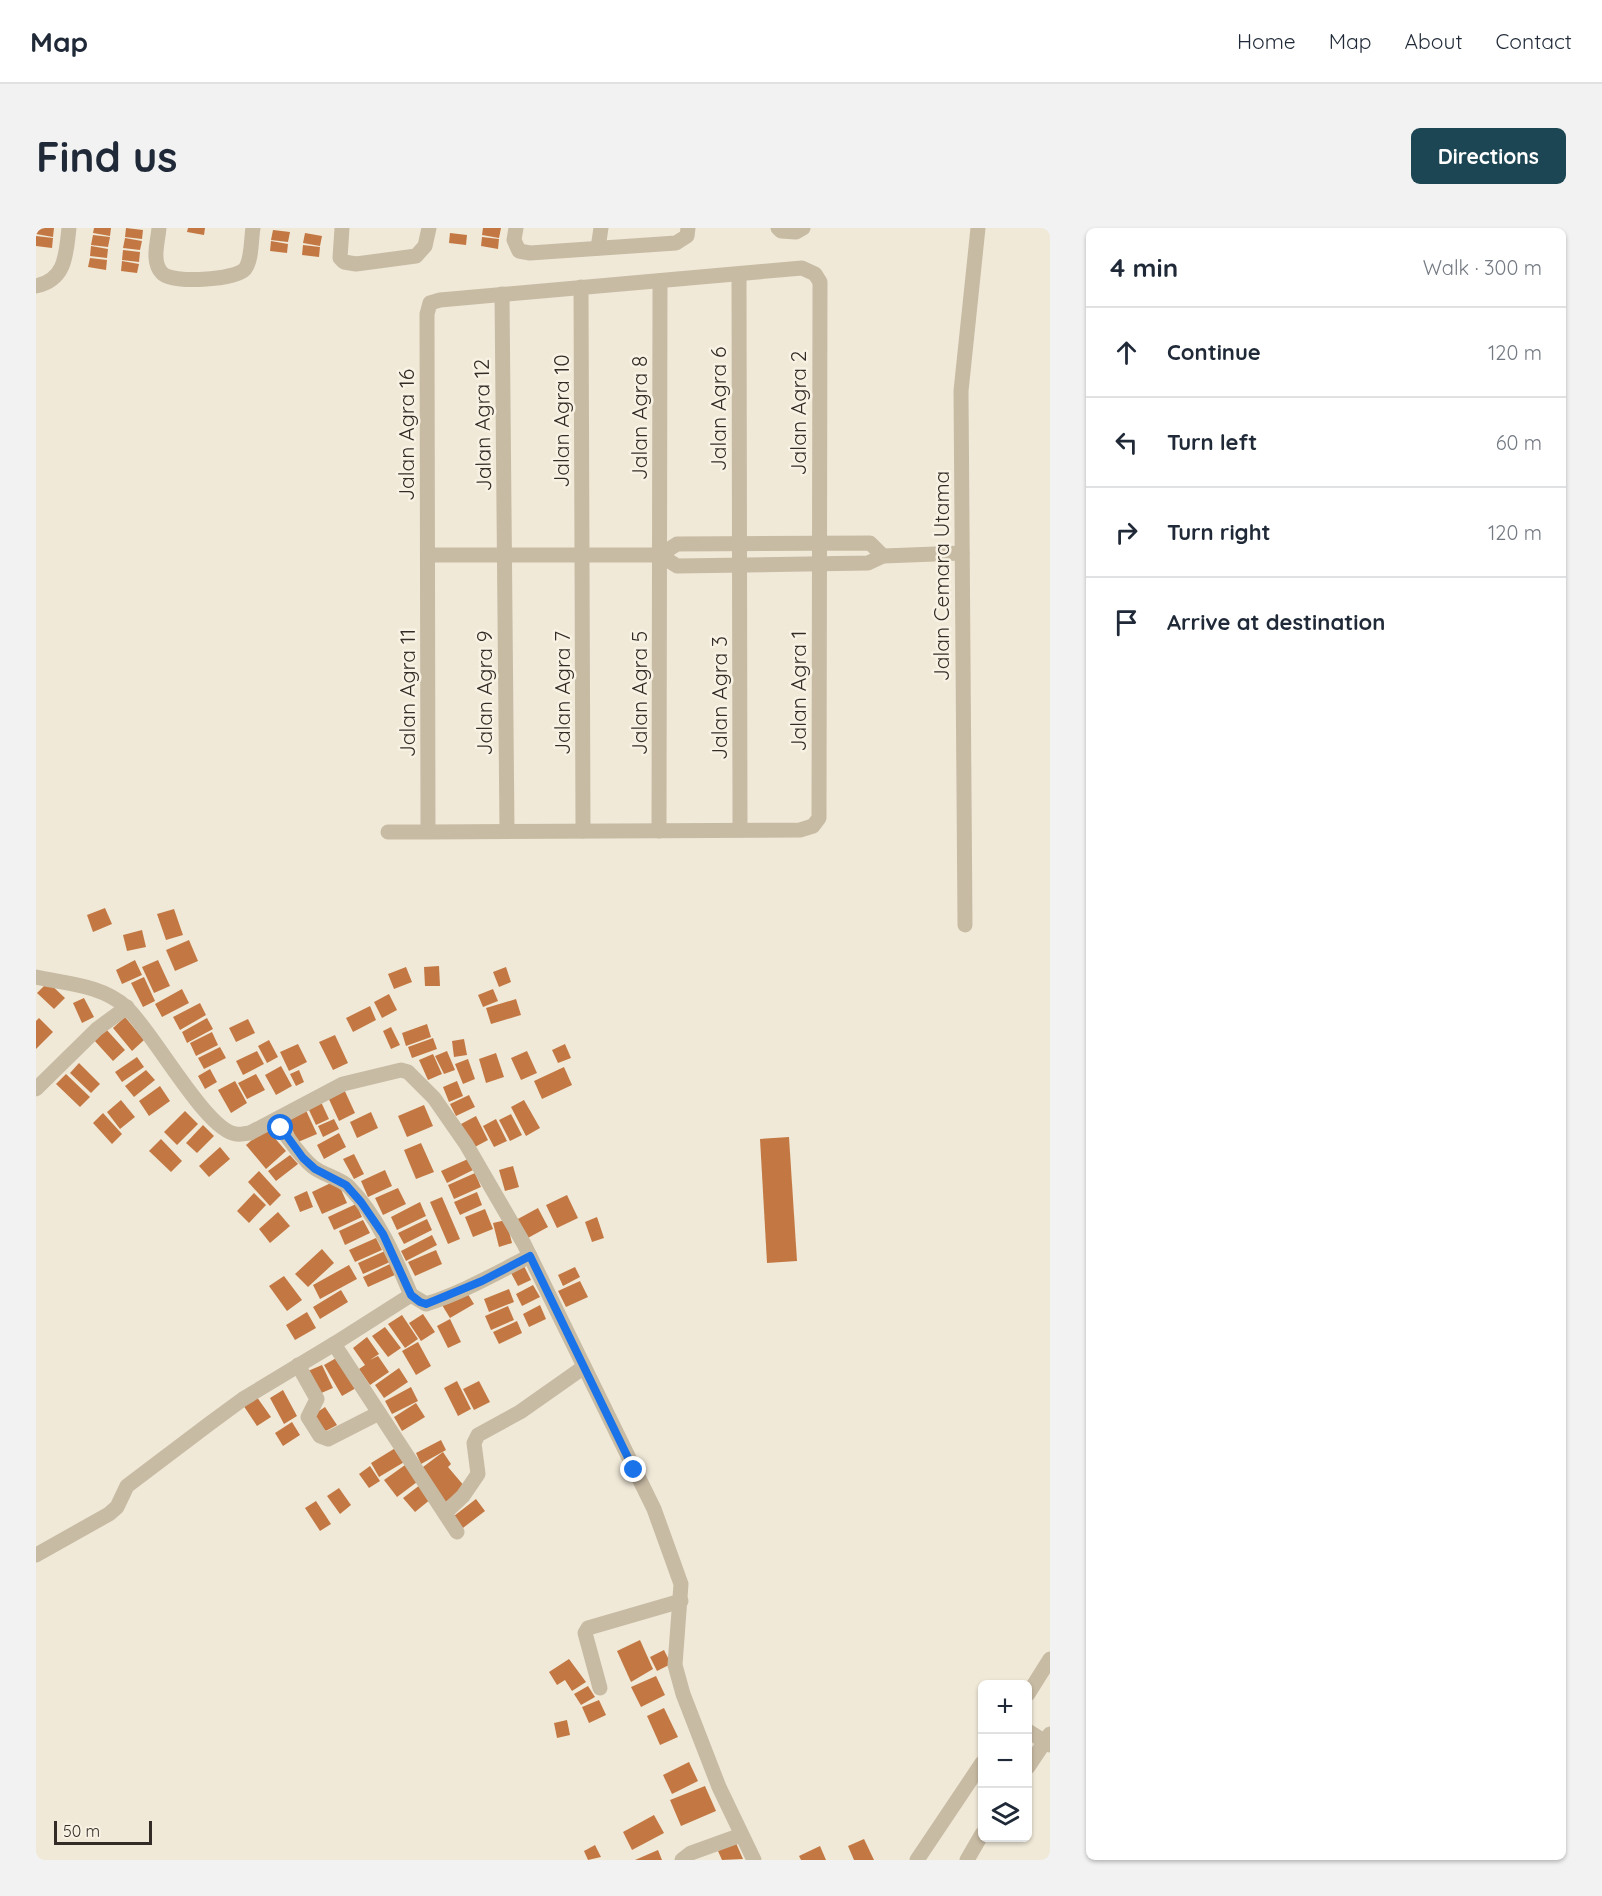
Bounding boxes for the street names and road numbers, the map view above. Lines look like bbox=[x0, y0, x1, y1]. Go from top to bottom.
street label: Jalan Agra 6 bbox=[705, 347, 731, 471]
street label: Jalan Agra 2 bbox=[785, 351, 811, 475]
street label: Jalan Agra 10 bbox=[548, 354, 574, 488]
street label: Jalan Agra 8 bbox=[626, 356, 652, 480]
street label: Jalan Agra 12 bbox=[468, 359, 496, 491]
street label: Jalan Agra 16 bbox=[393, 369, 419, 501]
street label: Jalan Cemara Utama bbox=[928, 471, 954, 681]
street label: Jalan Agra 11 bbox=[394, 629, 420, 757]
street label: Jalan Agra 9 bbox=[471, 631, 497, 755]
street label: Jalan Agra 7 bbox=[549, 631, 575, 755]
street label: Jalan Agra 5 bbox=[626, 631, 652, 755]
street label: Jalan Agra 1 bbox=[785, 631, 811, 751]
street label: Jalan Agra 3 bbox=[706, 636, 732, 760]

